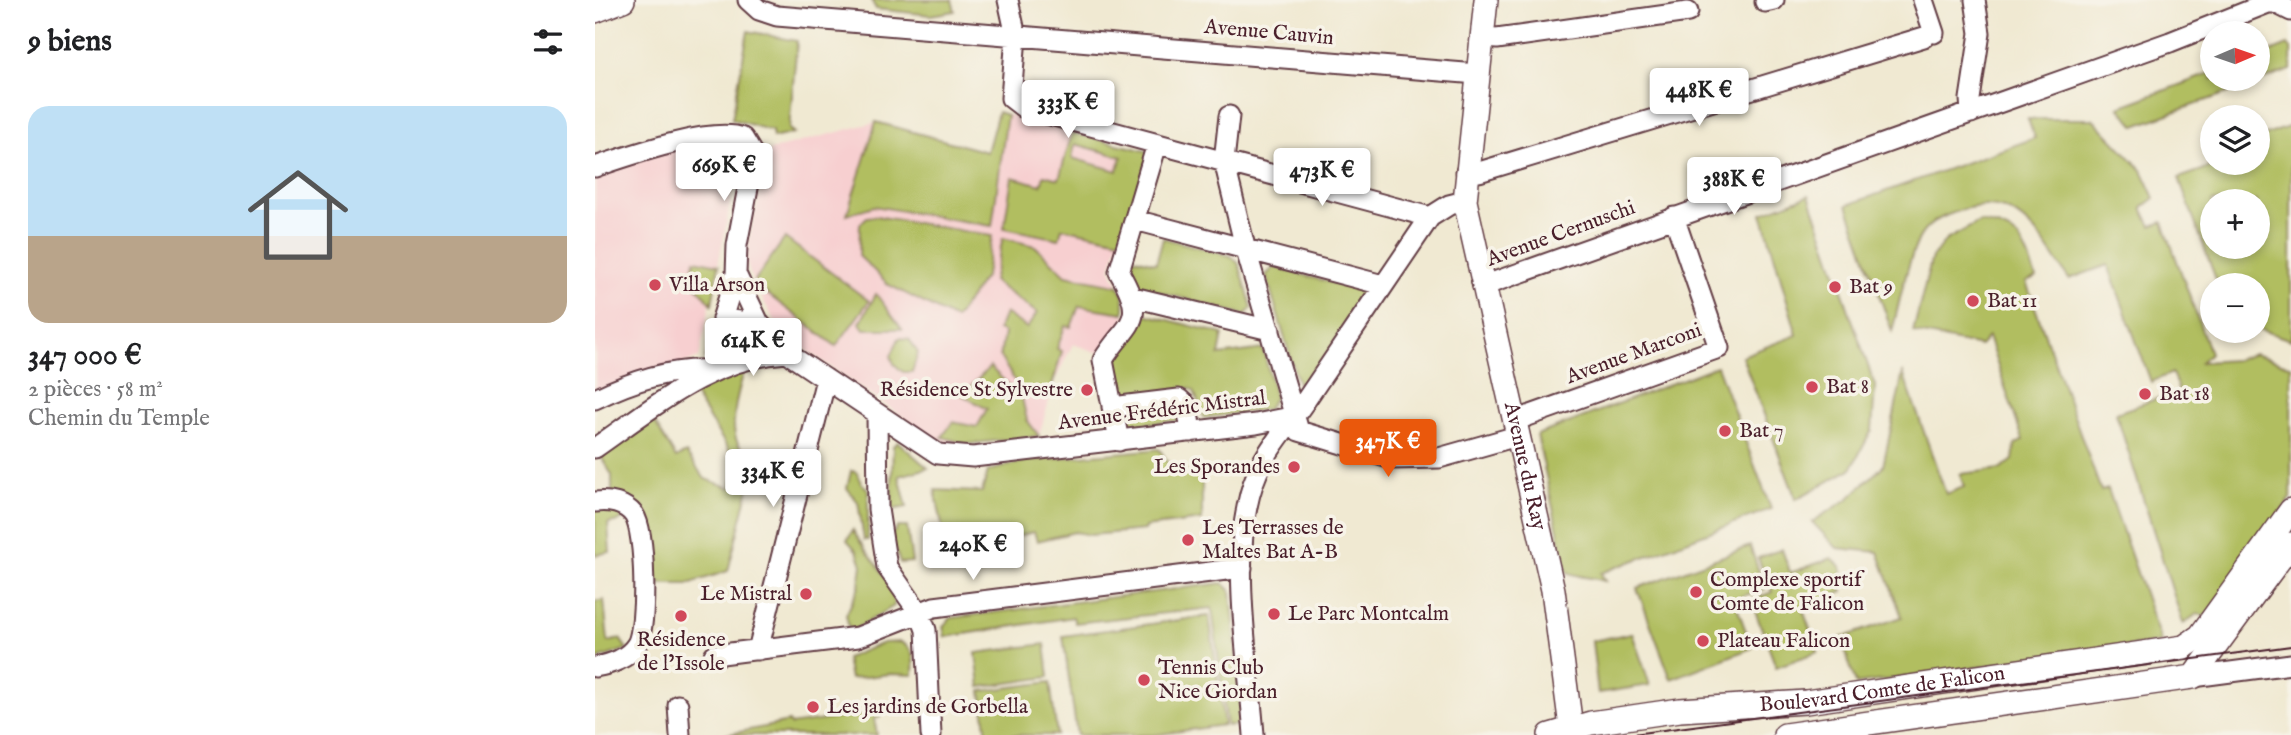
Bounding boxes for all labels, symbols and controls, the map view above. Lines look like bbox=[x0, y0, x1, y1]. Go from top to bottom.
street label: Avenue Cauvin bbox=[1202, 14, 1335, 52]
north arrow bbox=[2200, 21, 2270, 91]
map controls bbox=[2200, 21, 2270, 343]
text: 9 biens bbox=[28, 23, 112, 61]
icon: filters bbox=[529, 23, 567, 61]
pin: 448K € bbox=[1642, 68, 1756, 128]
text: 448K € bbox=[1666, 76, 1732, 105]
pin: 333K € bbox=[1011, 80, 1125, 140]
text: 333K € bbox=[1038, 88, 1098, 117]
button: layers bbox=[2200, 105, 2270, 175]
pin: 669K € bbox=[667, 144, 781, 203]
pin: 473K € bbox=[1265, 148, 1379, 208]
text: 669K € bbox=[692, 151, 756, 180]
icon: home bbox=[235, 152, 361, 278]
text: 473K € bbox=[1289, 156, 1355, 185]
pin: 388K € bbox=[1677, 158, 1791, 217]
text: 388K € bbox=[1703, 165, 1765, 194]
button: + bbox=[2200, 189, 2270, 259]
street label: Avenue Cernuschi bbox=[1482, 195, 1639, 274]
place label: Villa Arson bbox=[668, 272, 765, 299]
button: − bbox=[2200, 273, 2270, 343]
place label: Bat 9 bbox=[1849, 274, 1893, 301]
marker: Villa Arson bbox=[647, 277, 663, 293]
marker: Bat 9 bbox=[1827, 279, 1843, 295]
place label: Bat 11 bbox=[1987, 288, 2037, 315]
marker: Bat 11 bbox=[1965, 293, 1981, 309]
street label: Avenue Marconi bbox=[1562, 317, 1706, 391]
pin: 614K € bbox=[696, 318, 810, 378]
text: 614K € bbox=[721, 326, 785, 355]
text: 347 000 € bbox=[28, 337, 142, 375]
place label: Bat 8 bbox=[1826, 374, 1869, 401]
text: 2 pièces · 58 m² bbox=[28, 375, 163, 404]
place label: Résidence St Sylvestre bbox=[880, 377, 1073, 404]
marker: Bat 8 bbox=[1804, 379, 1820, 395]
place label: Bat 18 bbox=[2159, 381, 2210, 408]
marker: Résidence St Sylvestre bbox=[1079, 382, 1095, 398]
street label: Avenue Frédéric Mistral bbox=[1055, 385, 1268, 437]
marker: Bat 18 bbox=[2137, 386, 2153, 402]
street label: Avenue du Ray bbox=[1497, 399, 1553, 534]
text: Chemin du Temple bbox=[28, 404, 210, 433]
place label: Bat 7 bbox=[1739, 418, 1784, 445]
pin: 347K € bbox=[1331, 420, 1445, 479]
marker: Bat 7 bbox=[1717, 423, 1733, 439]
text: 347K € bbox=[1355, 427, 1421, 456]
pin: 334K € bbox=[716, 449, 830, 509]
place label: Les Sporandes bbox=[1154, 454, 1280, 481]
text: 334K € bbox=[741, 457, 805, 486]
marker: Les Sporandes bbox=[1286, 459, 1302, 475]
place label: Les Terrasses de Maltes Bat A-B bbox=[1202, 515, 1344, 566]
pin: 240K € bbox=[916, 522, 1030, 582]
text: 240K € bbox=[939, 530, 1007, 559]
marker: Les Terrasses de Maltes Bat A-B bbox=[1180, 532, 1196, 548]
place label: Complexe sportif Comte de Falicon bbox=[1710, 567, 1865, 618]
place label: Le Mistral bbox=[700, 581, 792, 608]
marker: Complexe sportif Comte de Falicon bbox=[1688, 584, 1704, 600]
marker: Le Mistral bbox=[798, 586, 814, 602]
place label: Le Parc Montcalm bbox=[1288, 601, 1449, 628]
marker: Le Parc Montcalm bbox=[1266, 606, 1282, 622]
marker: Résidence de l’Issole bbox=[673, 608, 689, 624]
place label: Résidence de l’Issole bbox=[636, 627, 726, 678]
place label: Plateau Falicon bbox=[1717, 628, 1850, 655]
marker: Plateau Falicon bbox=[1695, 633, 1711, 649]
place label: Tennis Club Nice Giordan bbox=[1158, 655, 1277, 706]
street label: Boulevard Comte de Falicon bbox=[1759, 660, 2007, 718]
marker: Tennis Club Nice Giordan bbox=[1136, 672, 1152, 688]
place label: Les jardins de Gorbella bbox=[827, 694, 1029, 721]
marker: Les jardins de Gorbella bbox=[805, 699, 821, 715]

